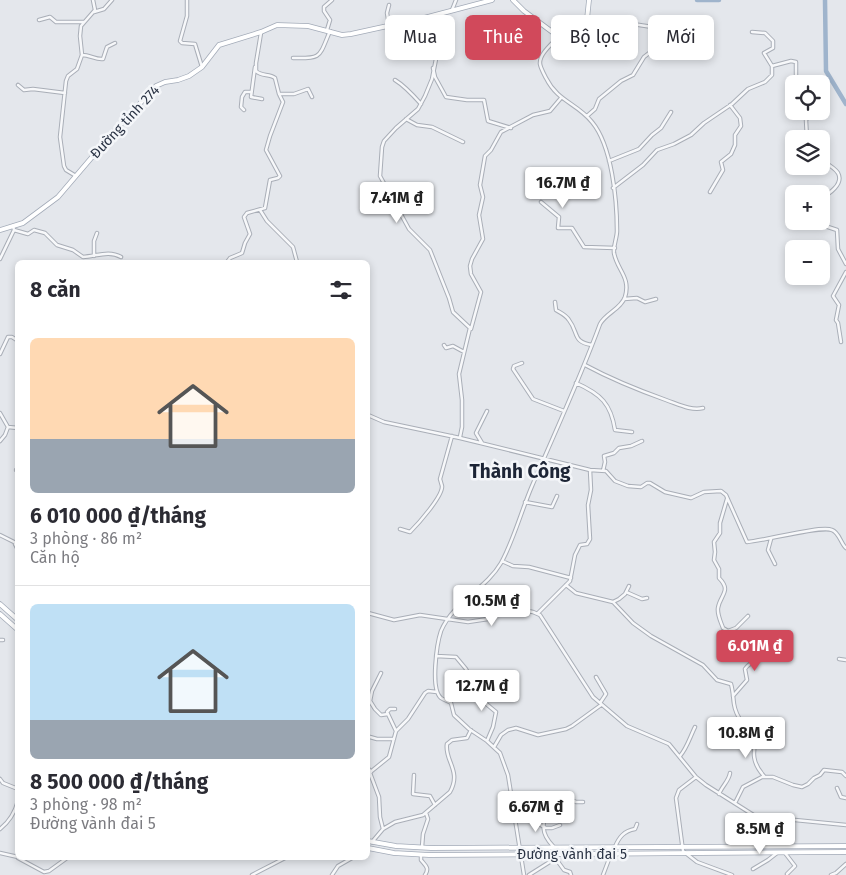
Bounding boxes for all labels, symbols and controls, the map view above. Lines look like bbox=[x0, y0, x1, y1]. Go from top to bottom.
chip: Mua bbox=[385, 15, 455, 60]
chip: Thuê bbox=[465, 15, 541, 60]
chip: Bộ lọc bbox=[551, 15, 638, 60]
chip: Mới bbox=[648, 15, 714, 60]
map controls bbox=[785, 75, 830, 285]
button: locate bbox=[785, 75, 830, 120]
street label: Đường tỉnh 274 bbox=[87, 81, 164, 162]
button: layers bbox=[785, 130, 830, 175]
pin: 16.7M ₫ bbox=[517, 166, 609, 209]
text: 16.7M ₫ bbox=[536, 173, 590, 192]
pin: 7.41M ₫ bbox=[351, 182, 443, 224]
button: + bbox=[785, 185, 830, 230]
text: 7.41M ₫ bbox=[371, 188, 423, 207]
button: − bbox=[785, 240, 830, 285]
icon: filters bbox=[327, 276, 355, 304]
text: 8 căn bbox=[30, 277, 81, 303]
icon: home bbox=[148, 371, 238, 461]
district label: Thành Công bbox=[469, 460, 571, 483]
text: 6 010 000 ₫/tháng bbox=[30, 503, 206, 529]
text: 3 phòng · 86 m² bbox=[30, 529, 142, 548]
text: Căn hộ bbox=[30, 548, 80, 567]
pin: 10.5M ₫ bbox=[446, 584, 538, 627]
text: 10.5M ₫ bbox=[464, 591, 520, 610]
pin: 6.01M ₫ bbox=[709, 630, 801, 672]
icon: home bbox=[148, 636, 238, 726]
text: 6.01M ₫ bbox=[727, 636, 783, 655]
pin: 12.7M ₫ bbox=[436, 670, 528, 712]
text: 12.7M ₫ bbox=[455, 676, 509, 695]
pin: 10.8M ₫ bbox=[700, 716, 792, 759]
text: 10.8M ₫ bbox=[718, 723, 774, 742]
text: 8 500 000 ₫/tháng bbox=[30, 769, 208, 795]
pin: 6.67M ₫ bbox=[490, 790, 582, 833]
text: 3 phòng · 98 m² bbox=[30, 795, 142, 814]
text: 6.67M ₫ bbox=[509, 797, 563, 816]
pin: 8.5M ₫ bbox=[719, 812, 801, 855]
text: Đường vành đai 5 bbox=[30, 814, 156, 833]
text: 8.5M ₫ bbox=[736, 819, 784, 838]
street label: Đường vành đai 5 bbox=[517, 846, 627, 863]

